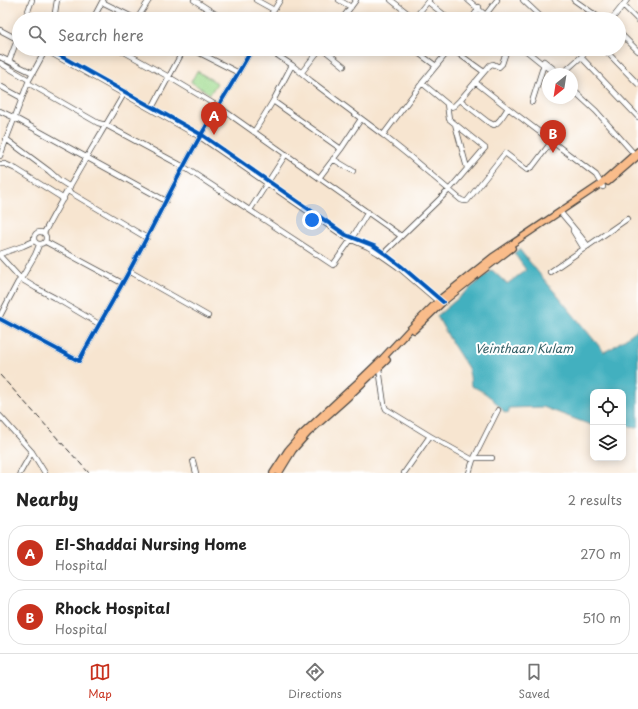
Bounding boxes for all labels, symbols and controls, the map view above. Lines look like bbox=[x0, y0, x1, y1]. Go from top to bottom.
search box bbox=[12, 12, 626, 56]
icon: search bbox=[26, 23, 48, 45]
text: Search here bbox=[58, 23, 144, 46]
north arrow bbox=[542, 68, 578, 104]
pin: A bbox=[201, 102, 227, 135]
pin: B bbox=[540, 120, 566, 153]
your location bbox=[302, 210, 322, 230]
water label: Veinthaan Kulam bbox=[475, 339, 574, 357]
map controls bbox=[590, 389, 626, 461]
button: locate bbox=[590, 389, 626, 425]
button: layers bbox=[590, 425, 626, 461]
text: Nearby bbox=[16, 486, 78, 512]
text: 2 results bbox=[568, 490, 622, 509]
text: El-Shaddai Nursing Home bbox=[55, 532, 247, 555]
text: A bbox=[25, 544, 35, 563]
text: 270 m bbox=[580, 544, 621, 563]
text: Hospital bbox=[55, 555, 107, 574]
text: Rhock Hospital bbox=[55, 596, 170, 619]
text: B bbox=[26, 608, 34, 627]
text: 510 m bbox=[582, 608, 621, 627]
text: Hospital bbox=[55, 619, 107, 638]
tab: Map bbox=[88, 661, 112, 702]
tab: Directions bbox=[288, 661, 342, 702]
tab: Saved bbox=[518, 661, 550, 702]

